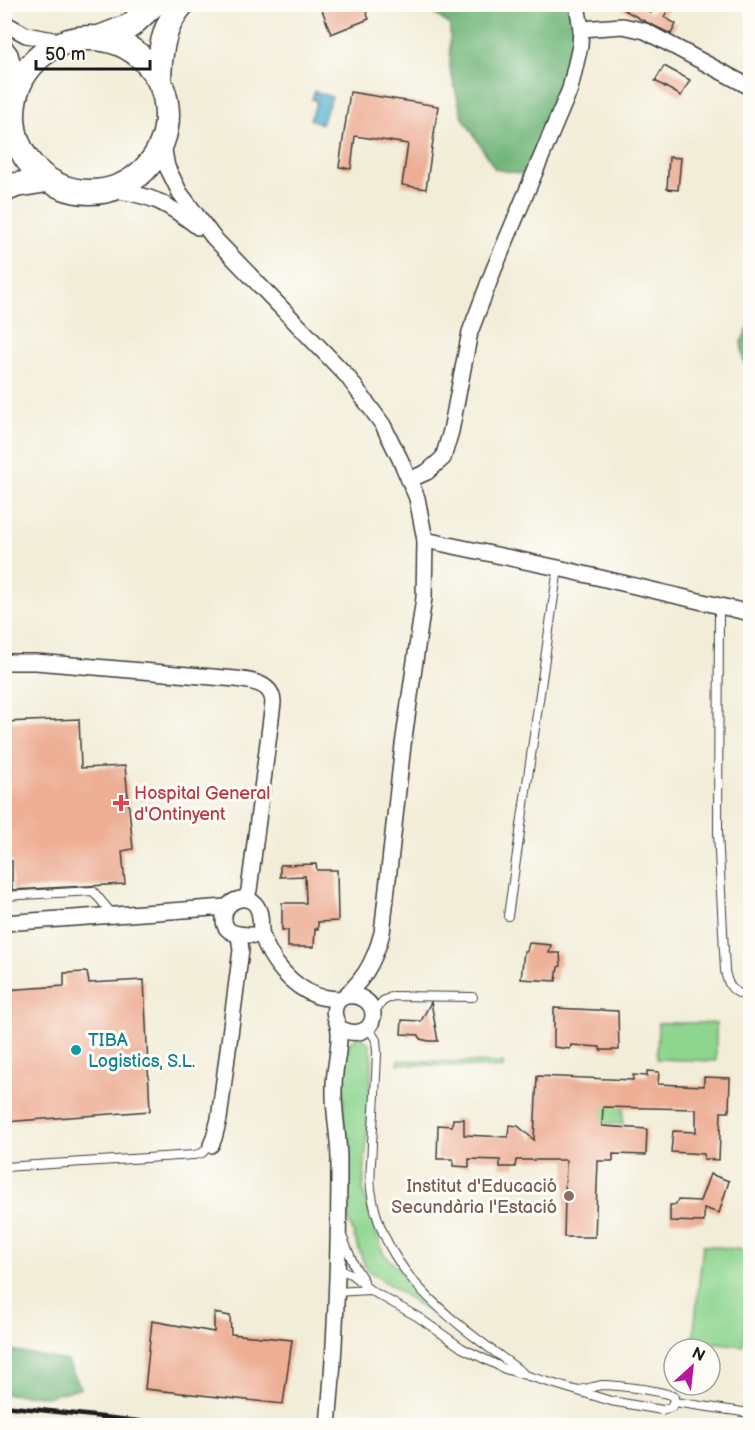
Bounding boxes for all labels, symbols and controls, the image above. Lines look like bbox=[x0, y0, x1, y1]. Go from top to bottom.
scale bar bbox=[36, 33, 150, 71]
text: 50 m bbox=[45, 44, 86, 65]
place label: Hospital General d'Ontinyent bbox=[134, 783, 270, 825]
marker: Hospital General d'Ontinyent bbox=[112, 794, 130, 812]
place label: TIBA Logistics, S.L. bbox=[88, 1030, 195, 1072]
marker: TIBA Logistics, S.L. bbox=[69, 1043, 83, 1057]
place label: Institut d'Educació Secundària l'Estació bbox=[391, 1176, 557, 1218]
marker: Institut d'Educació Secundària l'Estació bbox=[562, 1189, 576, 1203]
north arrow bbox=[662, 1337, 722, 1397]
text: N bbox=[688, 1344, 708, 1366]

